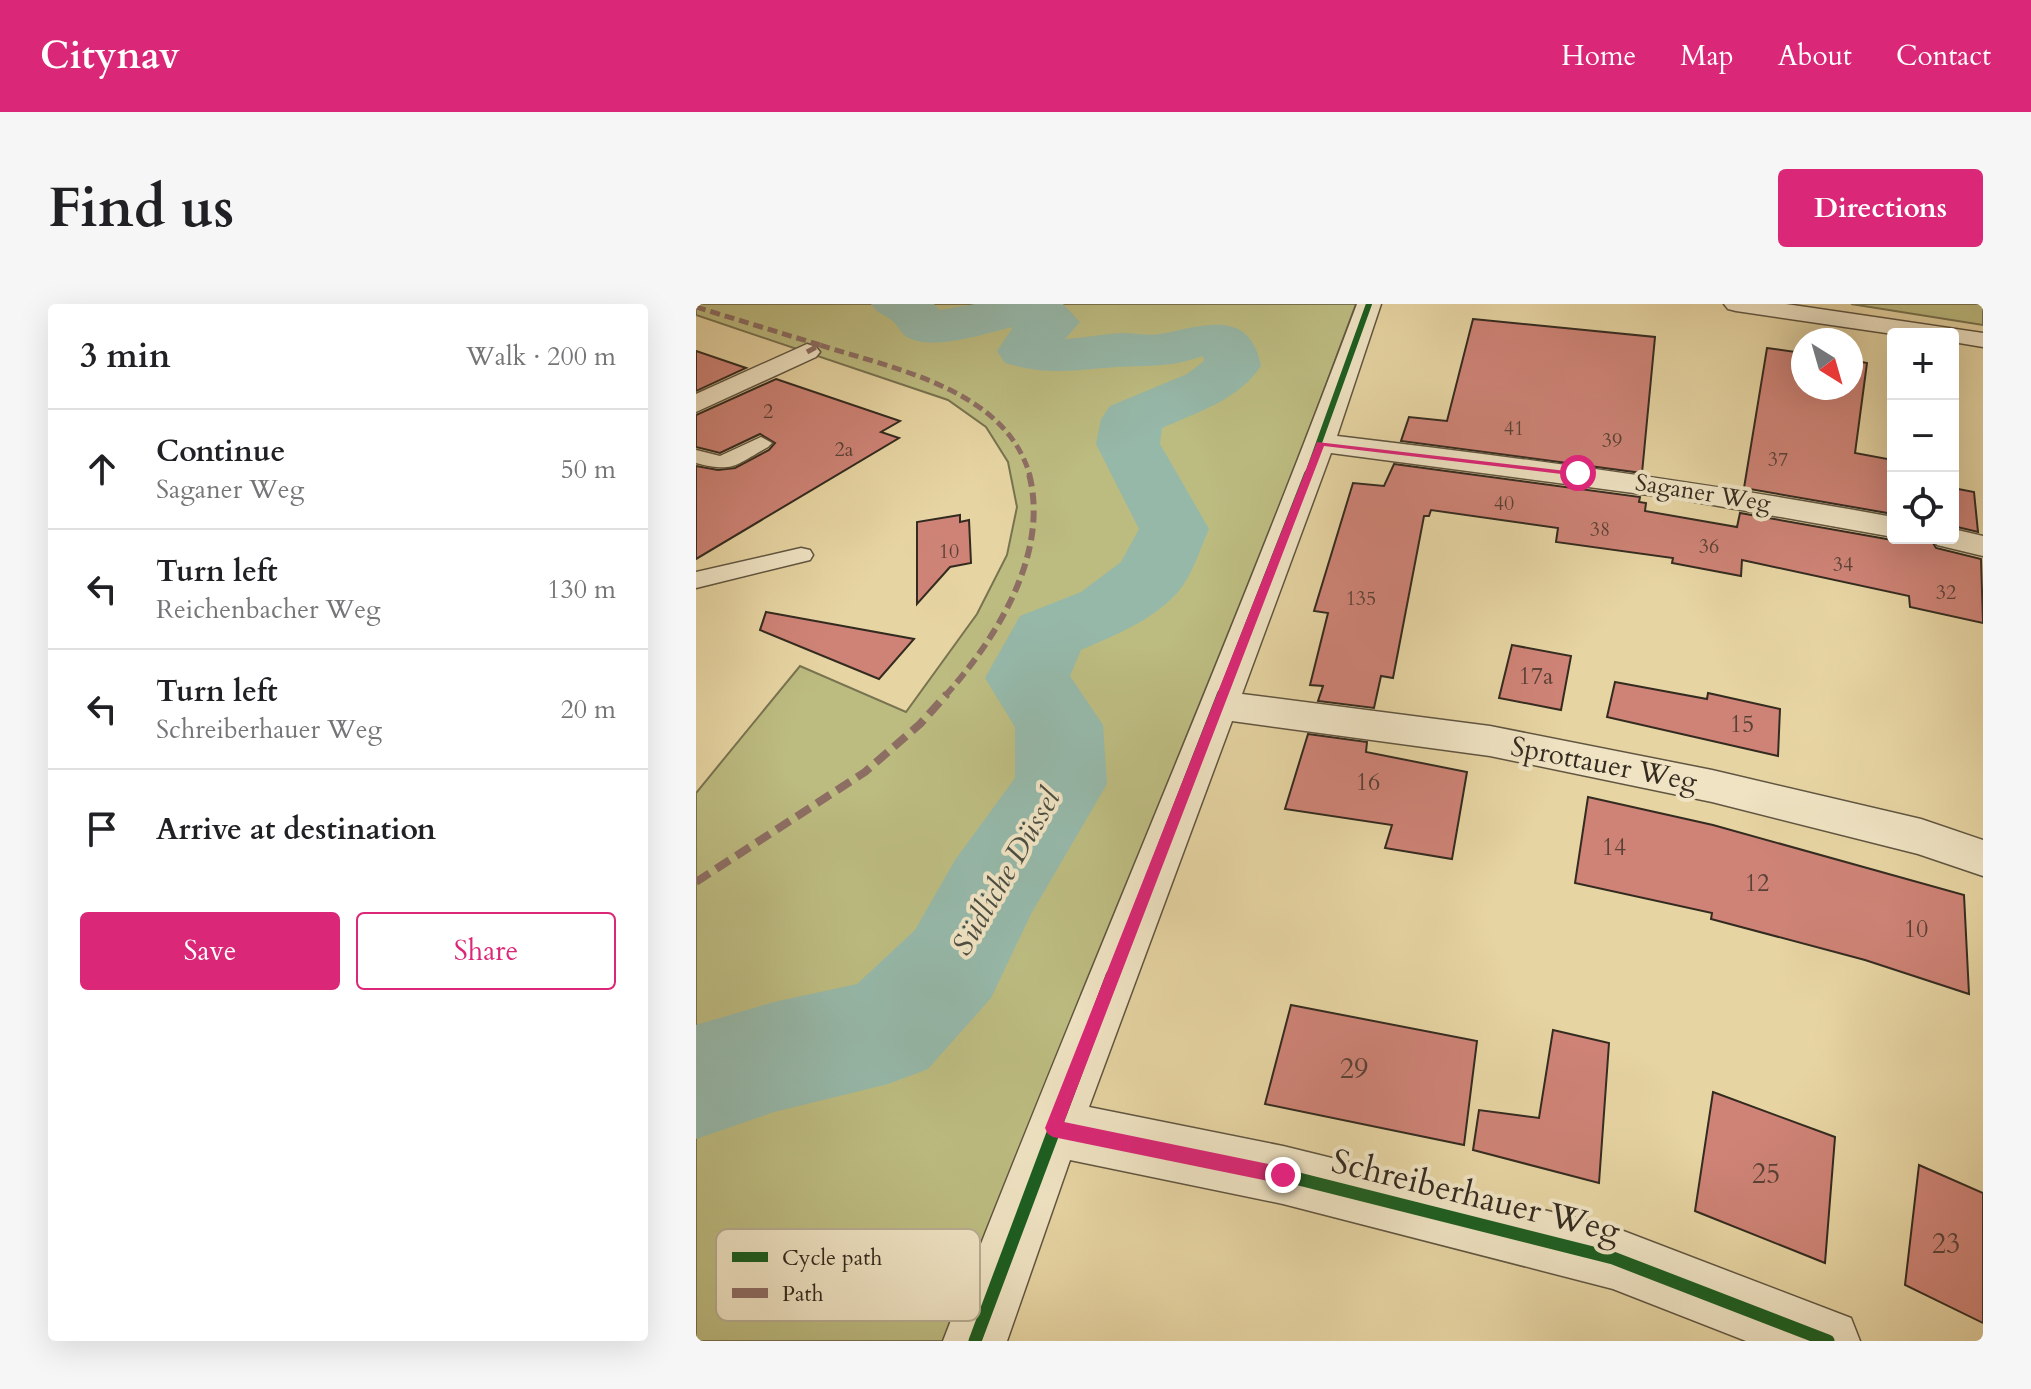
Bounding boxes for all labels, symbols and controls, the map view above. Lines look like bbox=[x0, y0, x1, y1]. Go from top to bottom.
text: Citynav bbox=[40, 30, 180, 82]
text: Home bbox=[1561, 37, 1636, 75]
text: Map bbox=[1680, 37, 1734, 75]
text: About bbox=[1778, 37, 1852, 75]
text: Contact bbox=[1896, 37, 1991, 75]
button: Directions bbox=[1778, 169, 1983, 247]
text: Find us bbox=[48, 171, 234, 246]
north arrow bbox=[1791, 328, 1863, 400]
map controls bbox=[1887, 328, 1959, 544]
button: + bbox=[1887, 328, 1959, 400]
text: 3 min bbox=[80, 333, 171, 379]
text: Walk · 200 m bbox=[466, 339, 616, 374]
house number: 2 bbox=[763, 398, 773, 425]
button: − bbox=[1887, 400, 1959, 472]
house number: 41 bbox=[1504, 415, 1524, 442]
house number: 39 bbox=[1602, 427, 1622, 454]
text: Continue bbox=[156, 431, 285, 472]
house number: 2a bbox=[835, 436, 854, 463]
house number: 37 bbox=[1768, 446, 1788, 473]
icon: ahead bbox=[80, 447, 124, 491]
text: 50 m bbox=[560, 452, 616, 487]
route start bbox=[1560, 455, 1596, 491]
street label: Saganer Weg bbox=[1633, 466, 1774, 520]
text: Saganer Weg bbox=[156, 472, 304, 507]
button: locate bbox=[1887, 472, 1959, 544]
house number: 40 bbox=[1494, 490, 1514, 517]
house number: 38 bbox=[1590, 516, 1610, 543]
house number: 36 bbox=[1699, 533, 1719, 560]
house number: 10 bbox=[939, 538, 959, 565]
text: Turn left bbox=[156, 551, 278, 592]
house number: 34 bbox=[1833, 551, 1853, 578]
icon: left bbox=[80, 567, 124, 611]
text: 130 m bbox=[547, 572, 616, 607]
house number: 32 bbox=[1936, 579, 1956, 606]
house number: 135 bbox=[1346, 585, 1376, 612]
text: Reichenbacher Weg bbox=[156, 592, 381, 627]
house number: 17a bbox=[1519, 660, 1554, 693]
text: Turn left bbox=[156, 671, 278, 712]
icon: left bbox=[80, 687, 124, 731]
text: 20 m bbox=[560, 692, 616, 727]
house number: 15 bbox=[1730, 708, 1754, 741]
text: Schreiberhauer Weg bbox=[156, 712, 382, 747]
street label: Sprottauer Weg bbox=[1508, 727, 1701, 801]
house number: 16 bbox=[1356, 766, 1380, 799]
water label: Südliche Düssel bbox=[942, 780, 1071, 963]
icon: arrive bbox=[80, 807, 124, 851]
text: Arrive at destination bbox=[156, 809, 436, 850]
house number: 14 bbox=[1602, 831, 1626, 864]
house number: 12 bbox=[1745, 867, 1769, 900]
button: Save bbox=[80, 912, 340, 990]
button: Share bbox=[356, 912, 616, 990]
house number: 10 bbox=[1904, 913, 1928, 946]
house number: 29 bbox=[1340, 1050, 1368, 1088]
street label: Schreiberhauer Weg bbox=[1327, 1138, 1625, 1254]
house number: 25 bbox=[1752, 1155, 1780, 1193]
route end bbox=[1265, 1157, 1301, 1193]
house number: 23 bbox=[1932, 1225, 1960, 1263]
legend bbox=[716, 1229, 980, 1321]
text: Cycle path bbox=[782, 1243, 882, 1273]
text: Path bbox=[782, 1279, 824, 1309]

